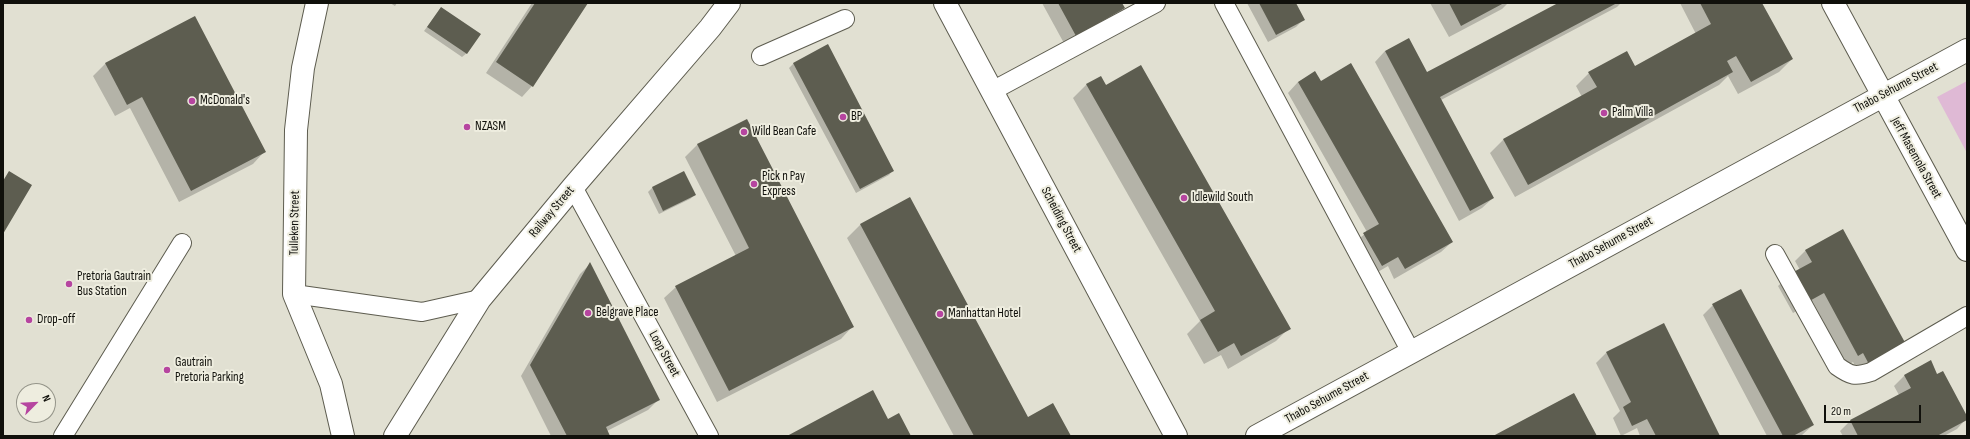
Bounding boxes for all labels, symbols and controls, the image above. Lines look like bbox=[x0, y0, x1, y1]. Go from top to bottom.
street label: Thabo Sehume Street bbox=[1851, 59, 1941, 117]
place label: McDonald's bbox=[200, 93, 250, 109]
marker: McDonald's bbox=[187, 96, 197, 106]
place label: Palm Villa bbox=[1612, 105, 1653, 121]
marker: Palm Villa bbox=[1599, 108, 1609, 118]
place label: BP bbox=[851, 109, 862, 125]
marker: BP bbox=[838, 112, 848, 122]
street label: Jeff Masemola Street bbox=[1887, 115, 1945, 201]
place label: NZASM bbox=[475, 119, 506, 135]
marker: NZASM bbox=[462, 122, 472, 132]
place label: Wild Bean Cafe bbox=[752, 124, 816, 140]
marker: Wild Bean Cafe bbox=[739, 127, 749, 137]
place label: Pick n Pay Express bbox=[762, 169, 805, 200]
marker: Pick n Pay Express bbox=[749, 179, 759, 189]
street label: Railway Street bbox=[526, 183, 578, 241]
street label: Scheiding Street bbox=[1037, 185, 1085, 255]
street label: Tulleken Street bbox=[287, 190, 303, 256]
place label: Idlewild South bbox=[1192, 190, 1253, 206]
marker: Idlewild South bbox=[1179, 193, 1189, 203]
street label: Thabo Sehume Street bbox=[1566, 214, 1656, 272]
place label: Pretoria Gautrain Bus Station bbox=[77, 269, 151, 300]
marker: Pretoria Gautrain Bus Station bbox=[64, 279, 74, 289]
place label: Belgrave Place bbox=[596, 305, 659, 321]
place label: Manhattan Hotel bbox=[948, 306, 1021, 322]
marker: Belgrave Place bbox=[583, 308, 593, 318]
marker: Manhattan Hotel bbox=[935, 309, 945, 319]
place label: Drop-off bbox=[37, 312, 75, 328]
marker: Drop-off bbox=[24, 315, 34, 325]
street label: Loop Street bbox=[645, 328, 683, 380]
place label: Gautrain Pretoria Parking bbox=[175, 355, 244, 386]
marker: Gautrain Pretoria Parking bbox=[162, 365, 172, 375]
street label: Thabo Sehume Street bbox=[1282, 369, 1372, 427]
north arrow bbox=[16, 383, 56, 423]
text: N bbox=[39, 393, 54, 404]
scale bar bbox=[1826, 397, 1923, 423]
text: 20 m bbox=[1831, 404, 1851, 419]

